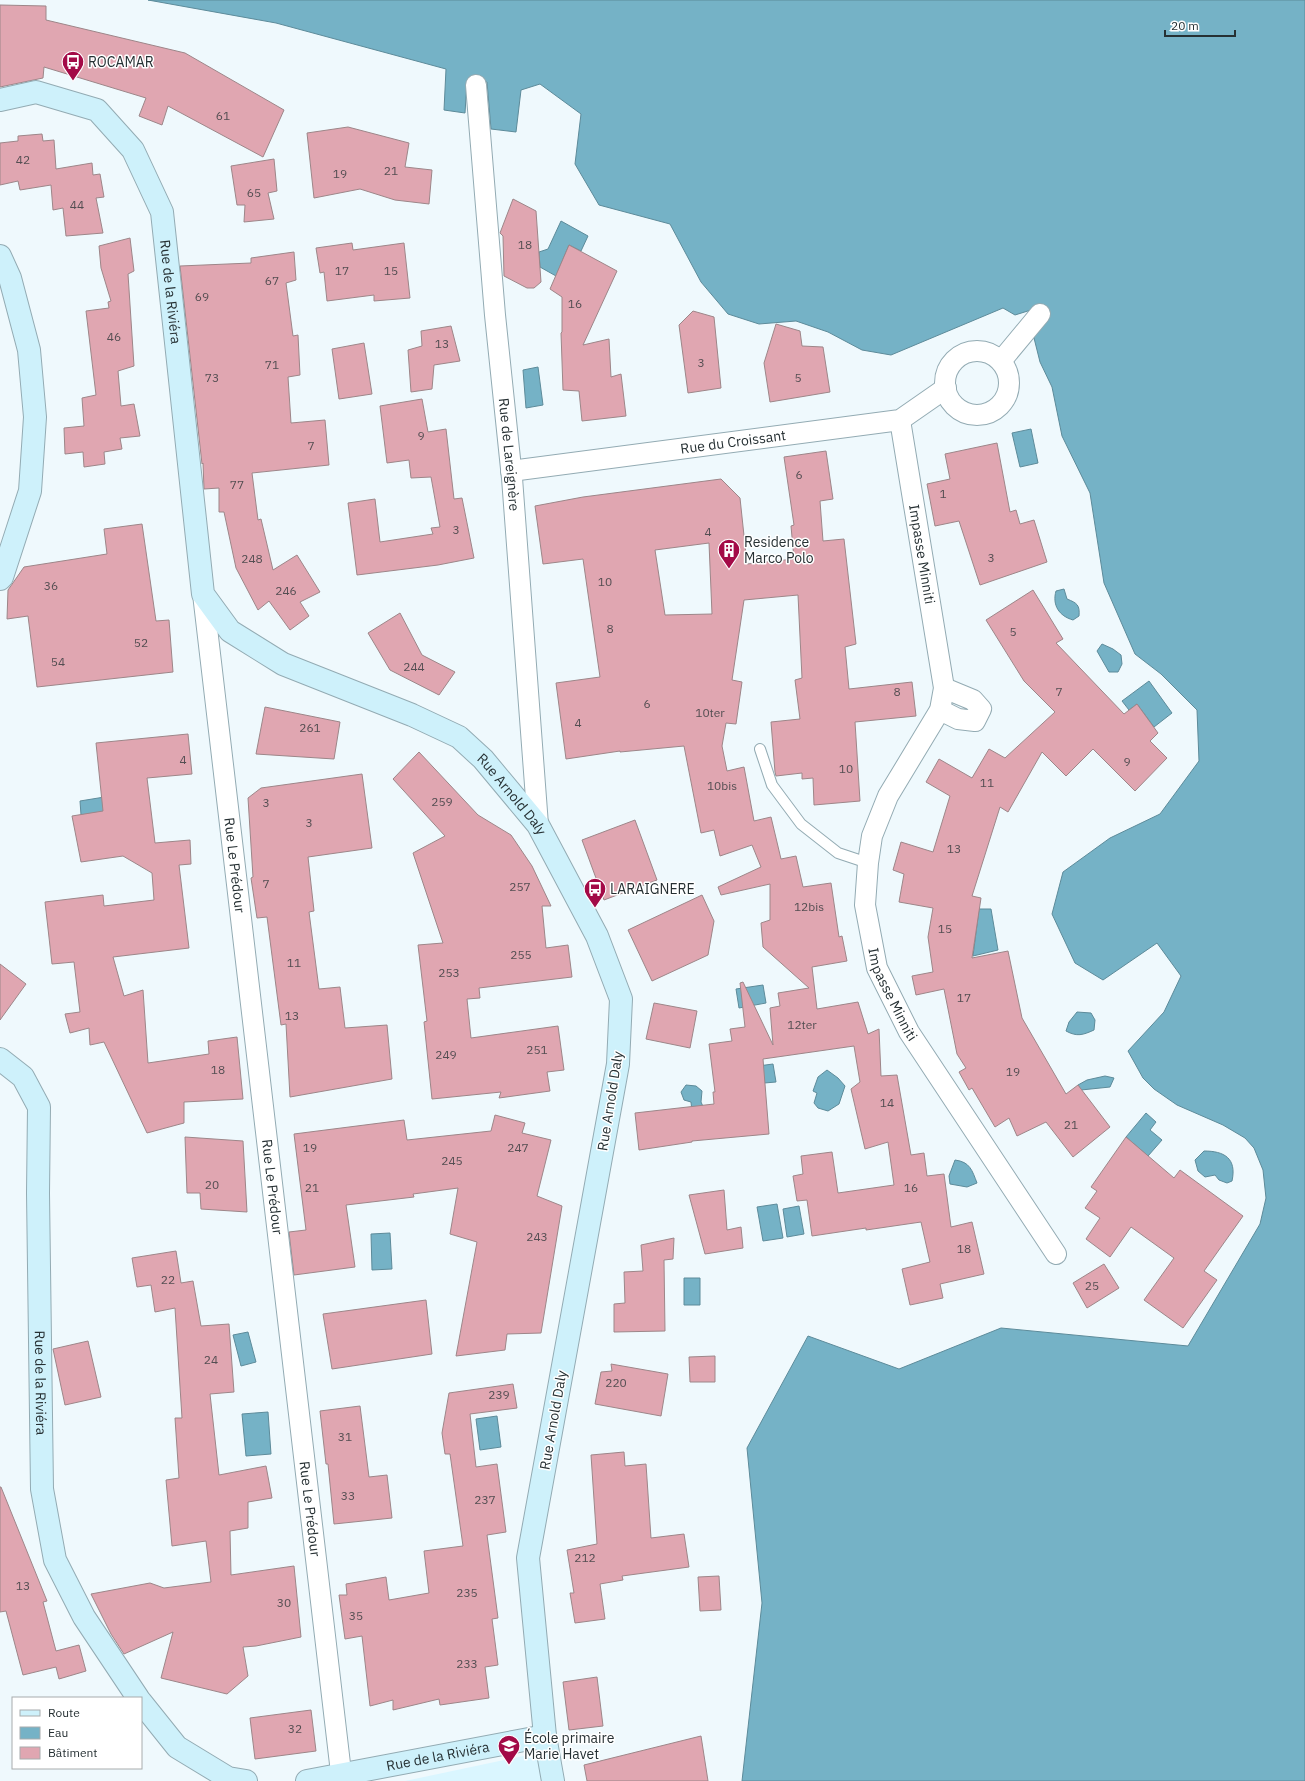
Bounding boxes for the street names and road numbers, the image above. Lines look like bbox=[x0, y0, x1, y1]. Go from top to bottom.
street label: Rue de la Riviéra bbox=[156, 239, 185, 345]
street label: Rue de Lareignère bbox=[495, 397, 523, 512]
street label: Rue du Croissant bbox=[679, 426, 787, 458]
street label: Impasse Minniti bbox=[905, 503, 939, 605]
street label: Rue Arnold Daly bbox=[473, 749, 551, 838]
street label: Rue Le Prédour bbox=[220, 816, 249, 914]
street label: Impasse Minniti bbox=[864, 946, 921, 1044]
street label: Rue Arnold Daly bbox=[593, 1050, 627, 1152]
street label: Rue Le Prédour bbox=[258, 1138, 287, 1236]
street label: Rue de la Riviéra bbox=[31, 1330, 50, 1436]
street label: Rue Arnold Daly bbox=[535, 1369, 571, 1471]
street label: Rue Le Prédour bbox=[296, 1460, 325, 1557]
street label: Rue de la Riviéra bbox=[385, 1738, 491, 1775]

